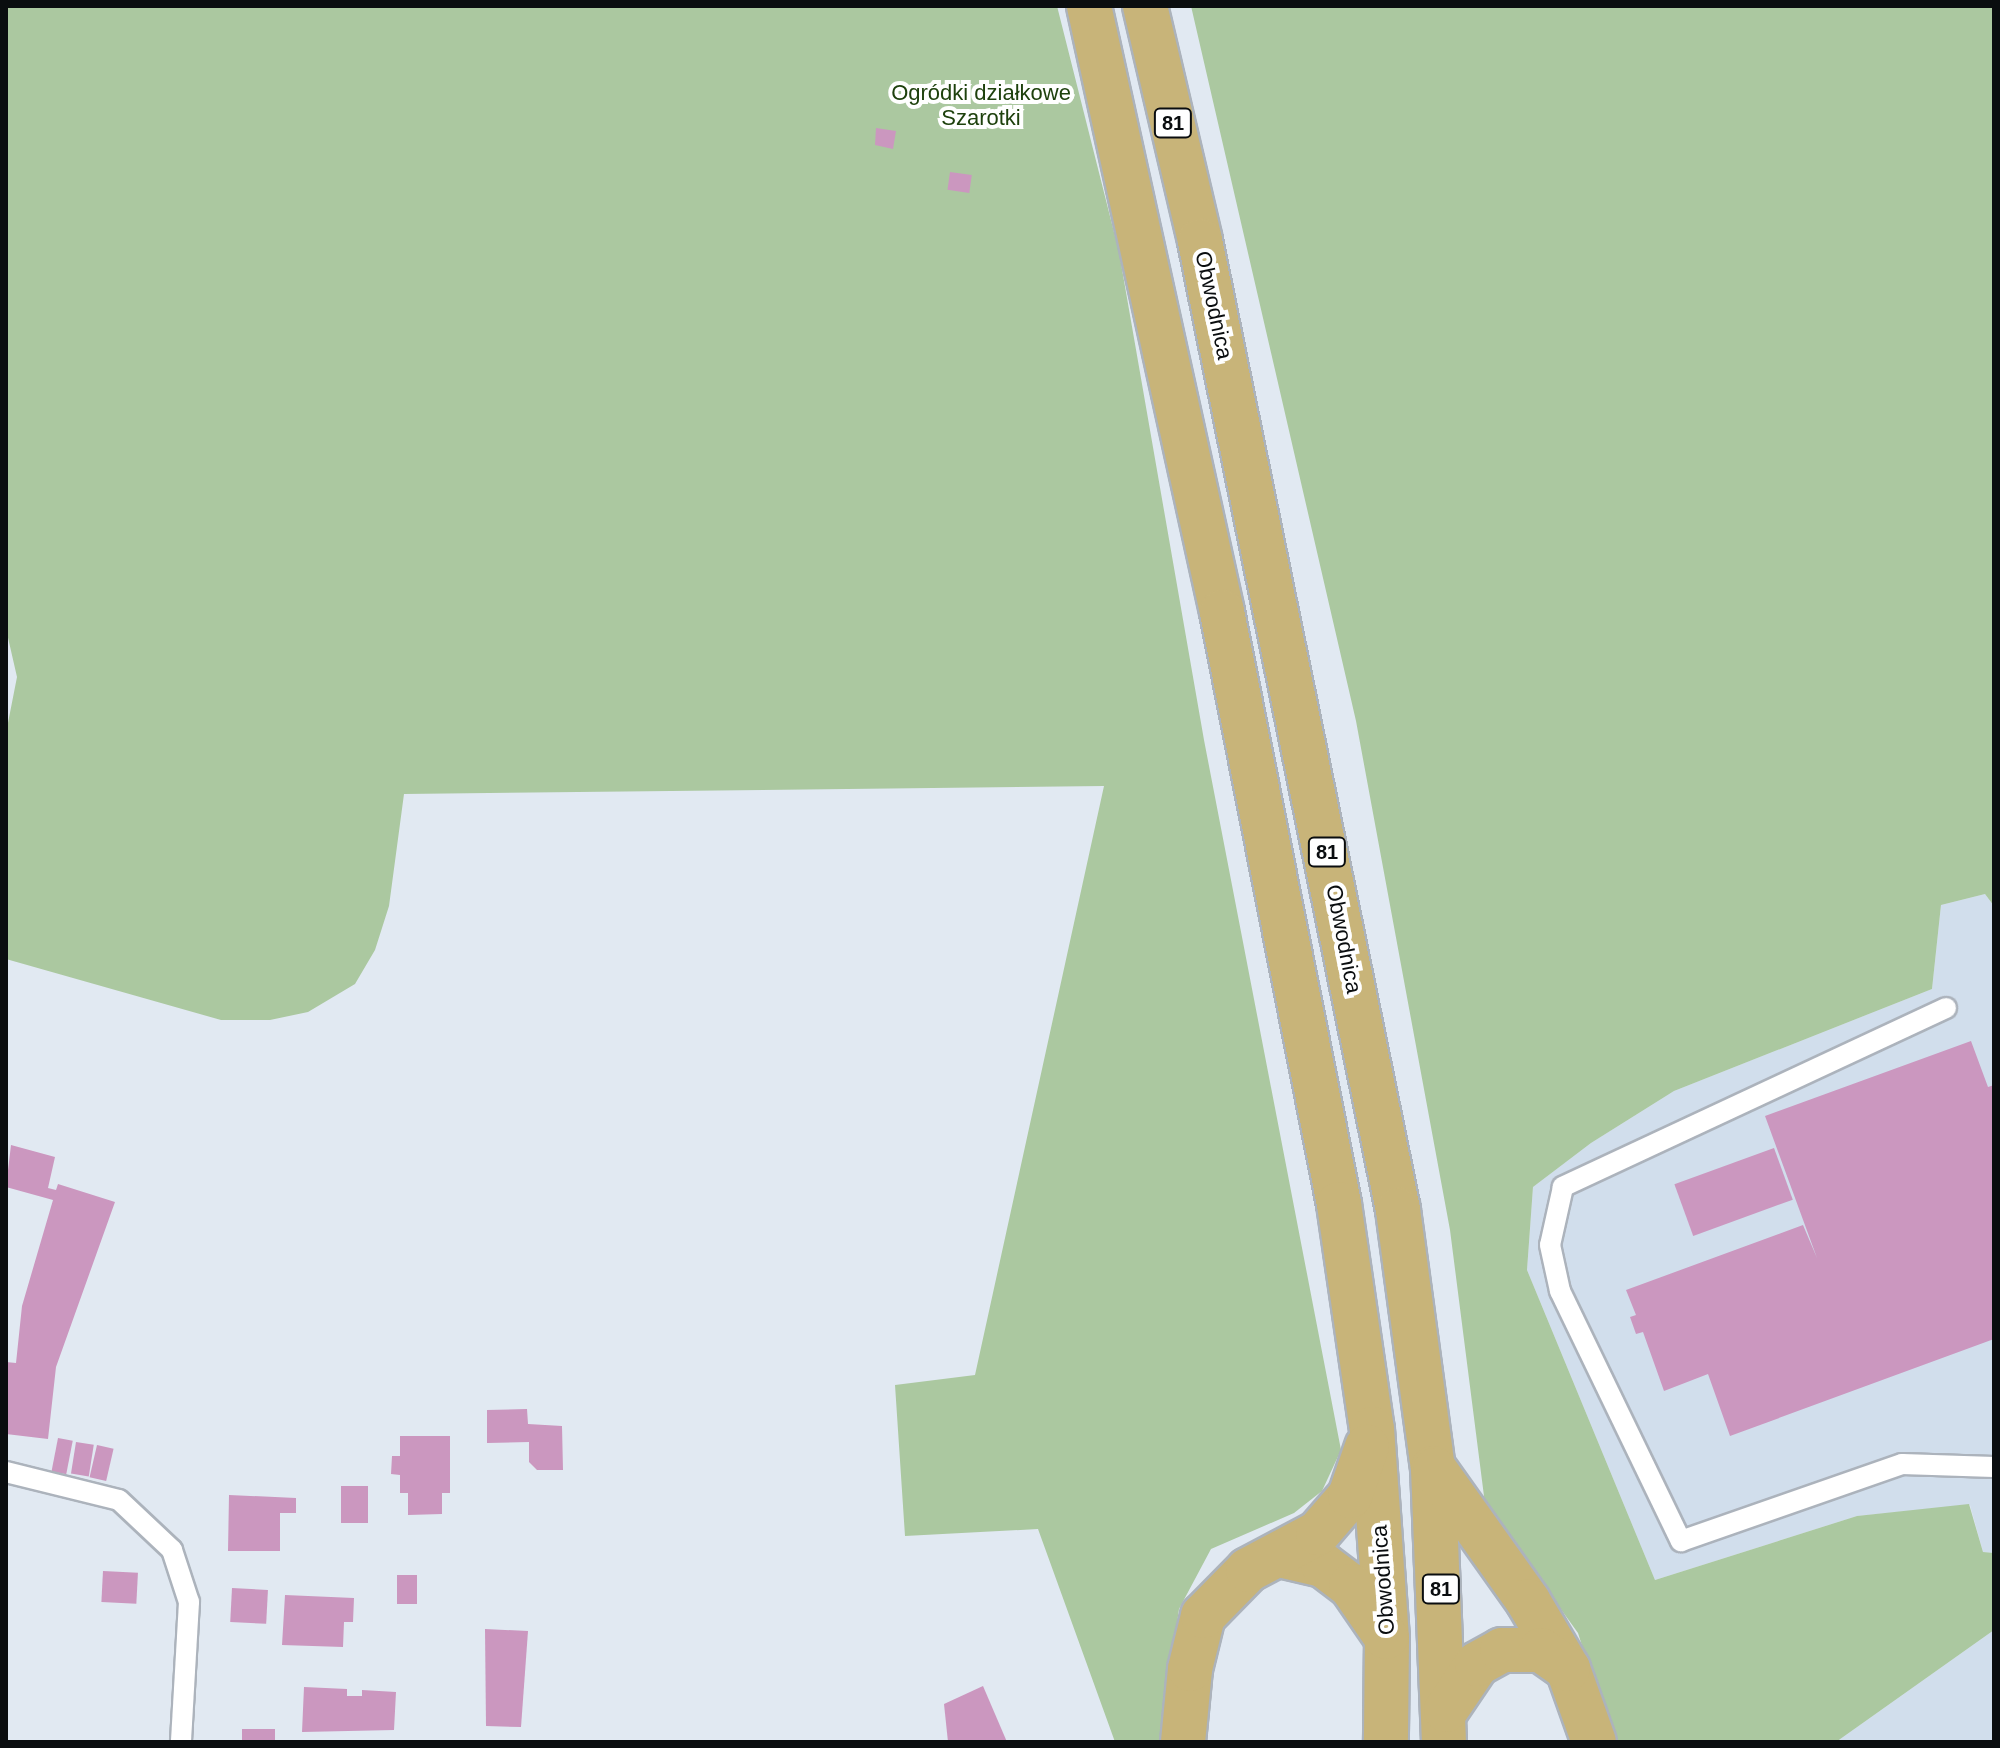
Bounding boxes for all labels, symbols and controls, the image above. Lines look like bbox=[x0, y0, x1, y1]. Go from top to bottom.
park label: Ogródki działkowe Szarotki bbox=[891, 79, 1071, 130]
road number: 81 bbox=[1153, 107, 1193, 139]
street label: Obwodnica bbox=[1190, 248, 1238, 362]
road number: 81 bbox=[1307, 836, 1347, 868]
street label: Obwodnica bbox=[1321, 882, 1367, 996]
street label: Obwodnica bbox=[1366, 1524, 1400, 1636]
road number: 81 bbox=[1421, 1573, 1461, 1605]

